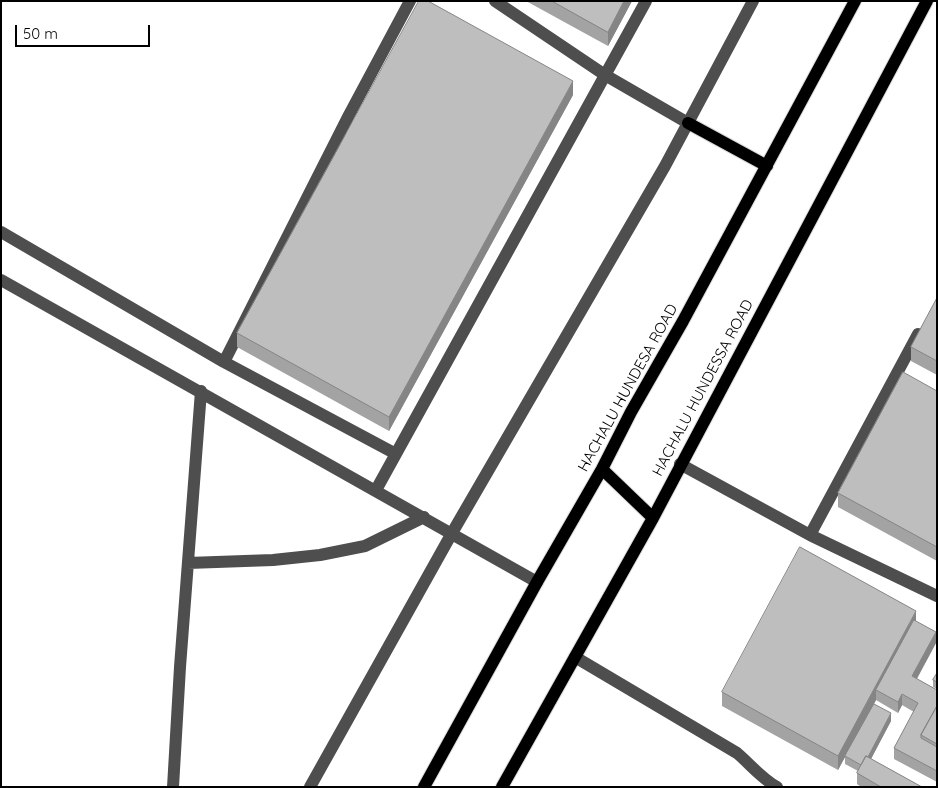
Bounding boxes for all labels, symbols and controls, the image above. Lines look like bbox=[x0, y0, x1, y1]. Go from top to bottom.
scale bar bbox=[18, 15, 152, 47]
text: 50 m bbox=[23, 24, 58, 43]
street label: HACHALU HUNDESSA ROAD bbox=[649, 297, 757, 479]
street label: HACHALU HUNDESA ROAD bbox=[574, 301, 682, 475]

